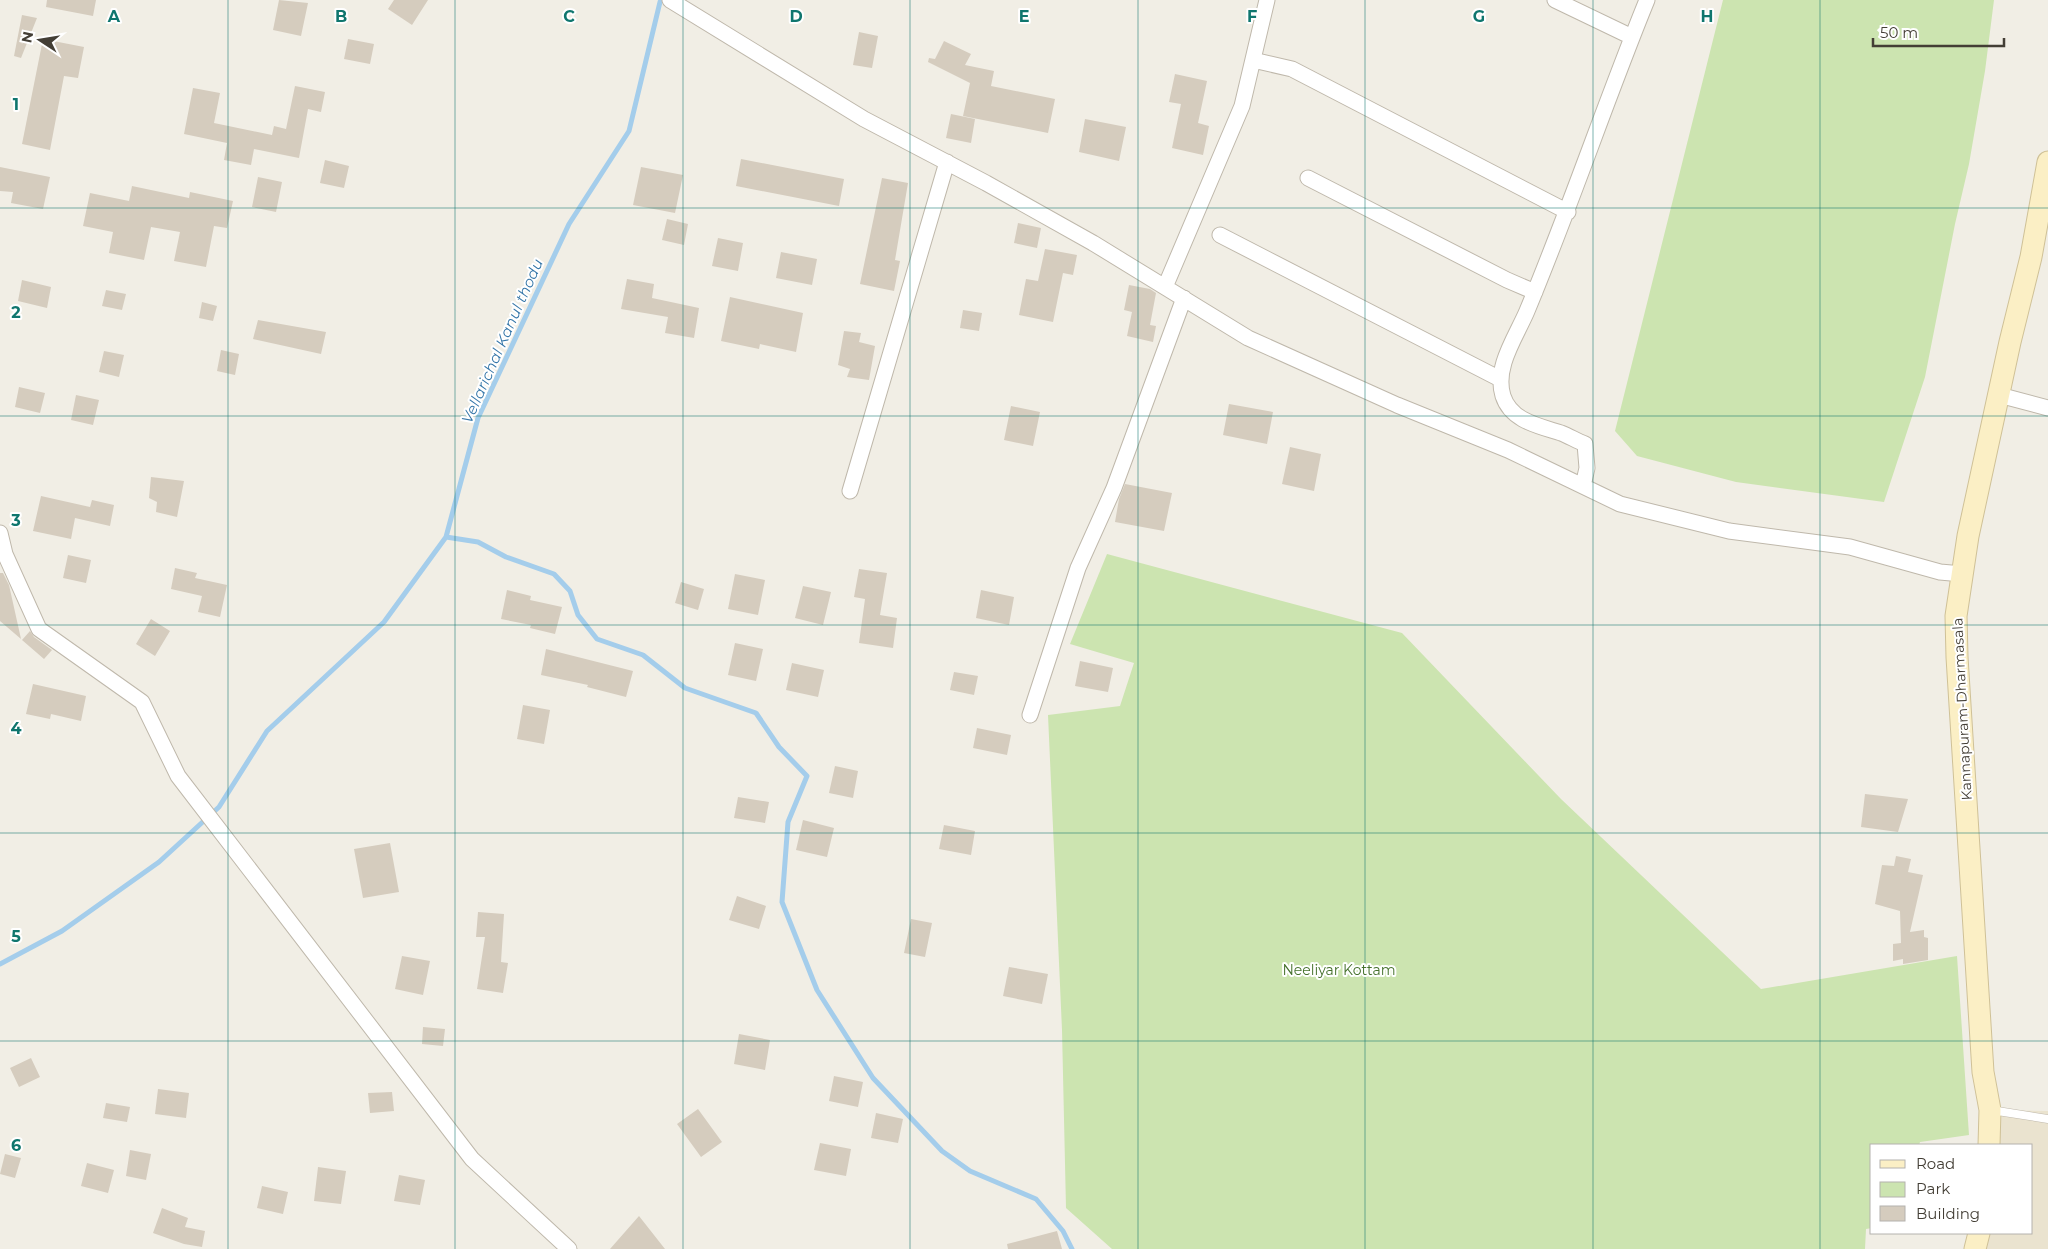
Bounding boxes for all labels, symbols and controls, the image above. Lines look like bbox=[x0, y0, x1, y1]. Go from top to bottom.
text: A bbox=[107, 7, 121, 26]
text: B bbox=[335, 7, 347, 26]
text: C bbox=[563, 7, 575, 26]
text: D bbox=[789, 7, 803, 26]
text: E bbox=[1019, 7, 1029, 26]
text: F bbox=[1247, 7, 1257, 26]
text: G bbox=[1473, 7, 1485, 26]
text: H bbox=[1701, 7, 1713, 26]
north arrow bbox=[15, 15, 65, 65]
scale bar bbox=[1873, 15, 2004, 47]
text: 50 m bbox=[1880, 23, 1918, 42]
text: N bbox=[17, 30, 37, 45]
text: 1 bbox=[13, 95, 19, 114]
water label: Vellarichal Kanul thodu bbox=[457, 256, 547, 426]
text: 2 bbox=[11, 303, 21, 322]
text: 3 bbox=[10, 511, 21, 530]
street label: Kannapuram-Dharmasala bbox=[1948, 617, 1976, 801]
text: 4 bbox=[10, 719, 22, 738]
text: 5 bbox=[11, 927, 21, 946]
park label: Neeliyar Kottam bbox=[1282, 961, 1396, 979]
text: 6 bbox=[11, 1136, 21, 1155]
legend bbox=[1870, 1144, 2033, 1234]
text: Road bbox=[1916, 1154, 1955, 1173]
text: Park bbox=[1916, 1179, 1950, 1198]
text: Building bbox=[1916, 1204, 1980, 1223]

